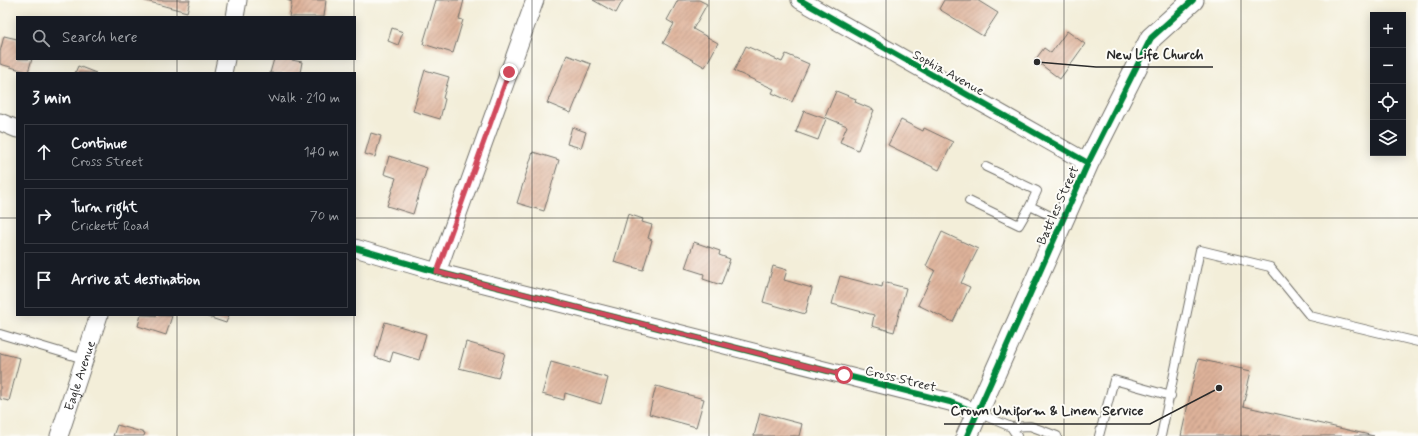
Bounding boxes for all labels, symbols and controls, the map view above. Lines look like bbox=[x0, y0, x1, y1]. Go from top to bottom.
map controls bbox=[1370, 12, 1406, 156]
button: + bbox=[1370, 12, 1406, 48]
search box bbox=[16, 16, 356, 60]
icon: search bbox=[30, 27, 52, 49]
text: Search here bbox=[62, 28, 138, 48]
callout: New Life Church bbox=[1096, 41, 1213, 67]
text: New Life Church bbox=[1106, 46, 1204, 64]
street label: Sophia Avenue bbox=[909, 47, 987, 100]
button: − bbox=[1370, 48, 1406, 84]
route end bbox=[500, 63, 518, 81]
button: locate bbox=[1370, 84, 1406, 120]
text: 3 min bbox=[32, 87, 71, 109]
text: Walk · 210 m bbox=[268, 90, 340, 107]
button: layers bbox=[1370, 120, 1406, 156]
text: Continue bbox=[71, 134, 127, 154]
icon: ahead bbox=[33, 141, 55, 163]
text: 140 m bbox=[304, 144, 339, 161]
text: Cross Street bbox=[71, 154, 144, 171]
street label: Battles Street bbox=[1033, 164, 1083, 248]
text: Turn right bbox=[71, 198, 138, 218]
icon: right bbox=[33, 205, 55, 227]
text: 70 m bbox=[310, 208, 339, 225]
text: Crickett Road bbox=[71, 218, 149, 235]
icon: arrive bbox=[33, 269, 55, 291]
text: Arrive at destination bbox=[71, 270, 200, 290]
street label: Eagle Avenue bbox=[61, 338, 100, 413]
street label: Cross Street bbox=[863, 362, 938, 396]
route start bbox=[835, 366, 853, 384]
callout: Crown Uniform & Linen Service bbox=[944, 398, 1150, 424]
text: Crown Uniform & Linen Service bbox=[951, 402, 1143, 422]

